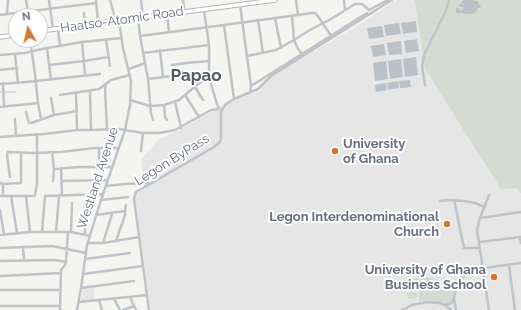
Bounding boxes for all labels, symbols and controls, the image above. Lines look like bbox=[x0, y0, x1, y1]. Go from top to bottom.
street label: Haatso-Atomic Road bbox=[59, 4, 185, 36]
north arrow bbox=[8, 8, 48, 48]
text: N bbox=[21, 10, 31, 24]
district label: Papao bbox=[170, 66, 222, 86]
street label: Westland Avenue bbox=[74, 125, 122, 231]
street label: Legon ByPass bbox=[132, 131, 212, 189]
place label: University of Ghana bbox=[343, 136, 405, 167]
marker: University of Ghana bbox=[330, 146, 340, 156]
place label: Legon Interdenominational Church bbox=[269, 209, 439, 240]
marker: Legon Interdenominational Church bbox=[442, 219, 452, 229]
place label: University of Ghana Business School bbox=[365, 262, 486, 293]
marker: University of Ghana Business School bbox=[489, 272, 499, 282]

